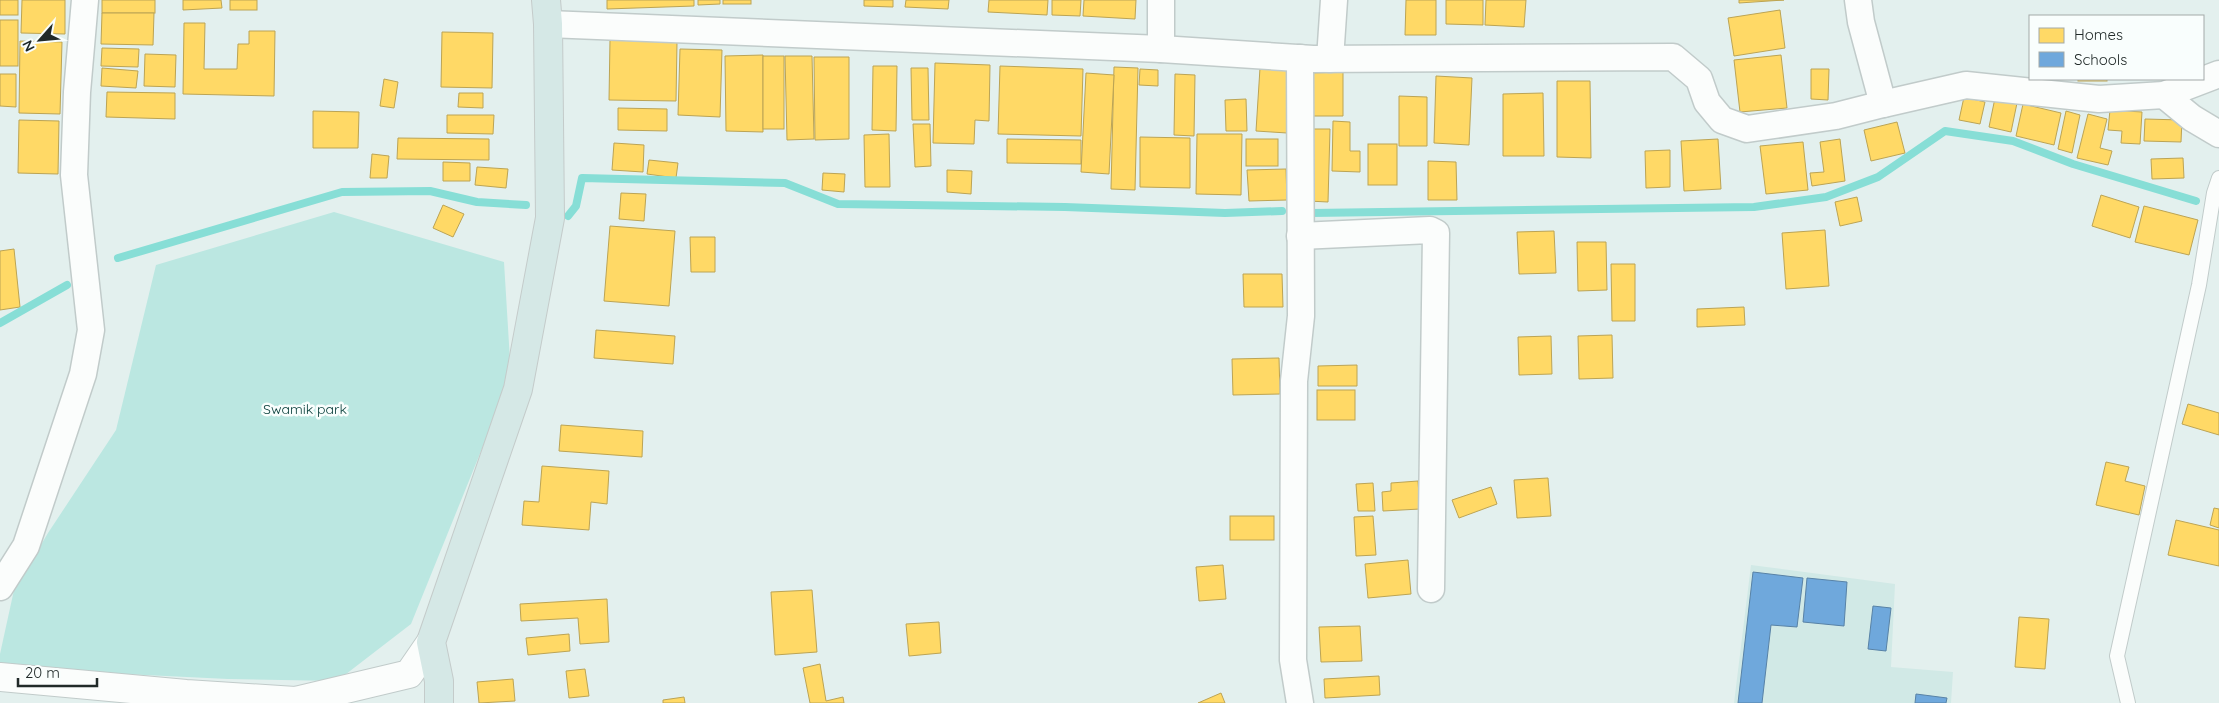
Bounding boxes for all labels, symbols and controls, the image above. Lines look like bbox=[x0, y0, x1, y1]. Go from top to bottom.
north arrow bbox=[15, 15, 65, 65]
legend bbox=[2029, 15, 2204, 80]
text: Homes bbox=[2074, 25, 2123, 44]
text: N bbox=[18, 37, 39, 55]
text: Schools bbox=[2074, 50, 2127, 69]
park label: Swamik park bbox=[263, 400, 347, 418]
scale bar bbox=[18, 656, 96, 688]
text: 20 m bbox=[25, 663, 60, 682]

